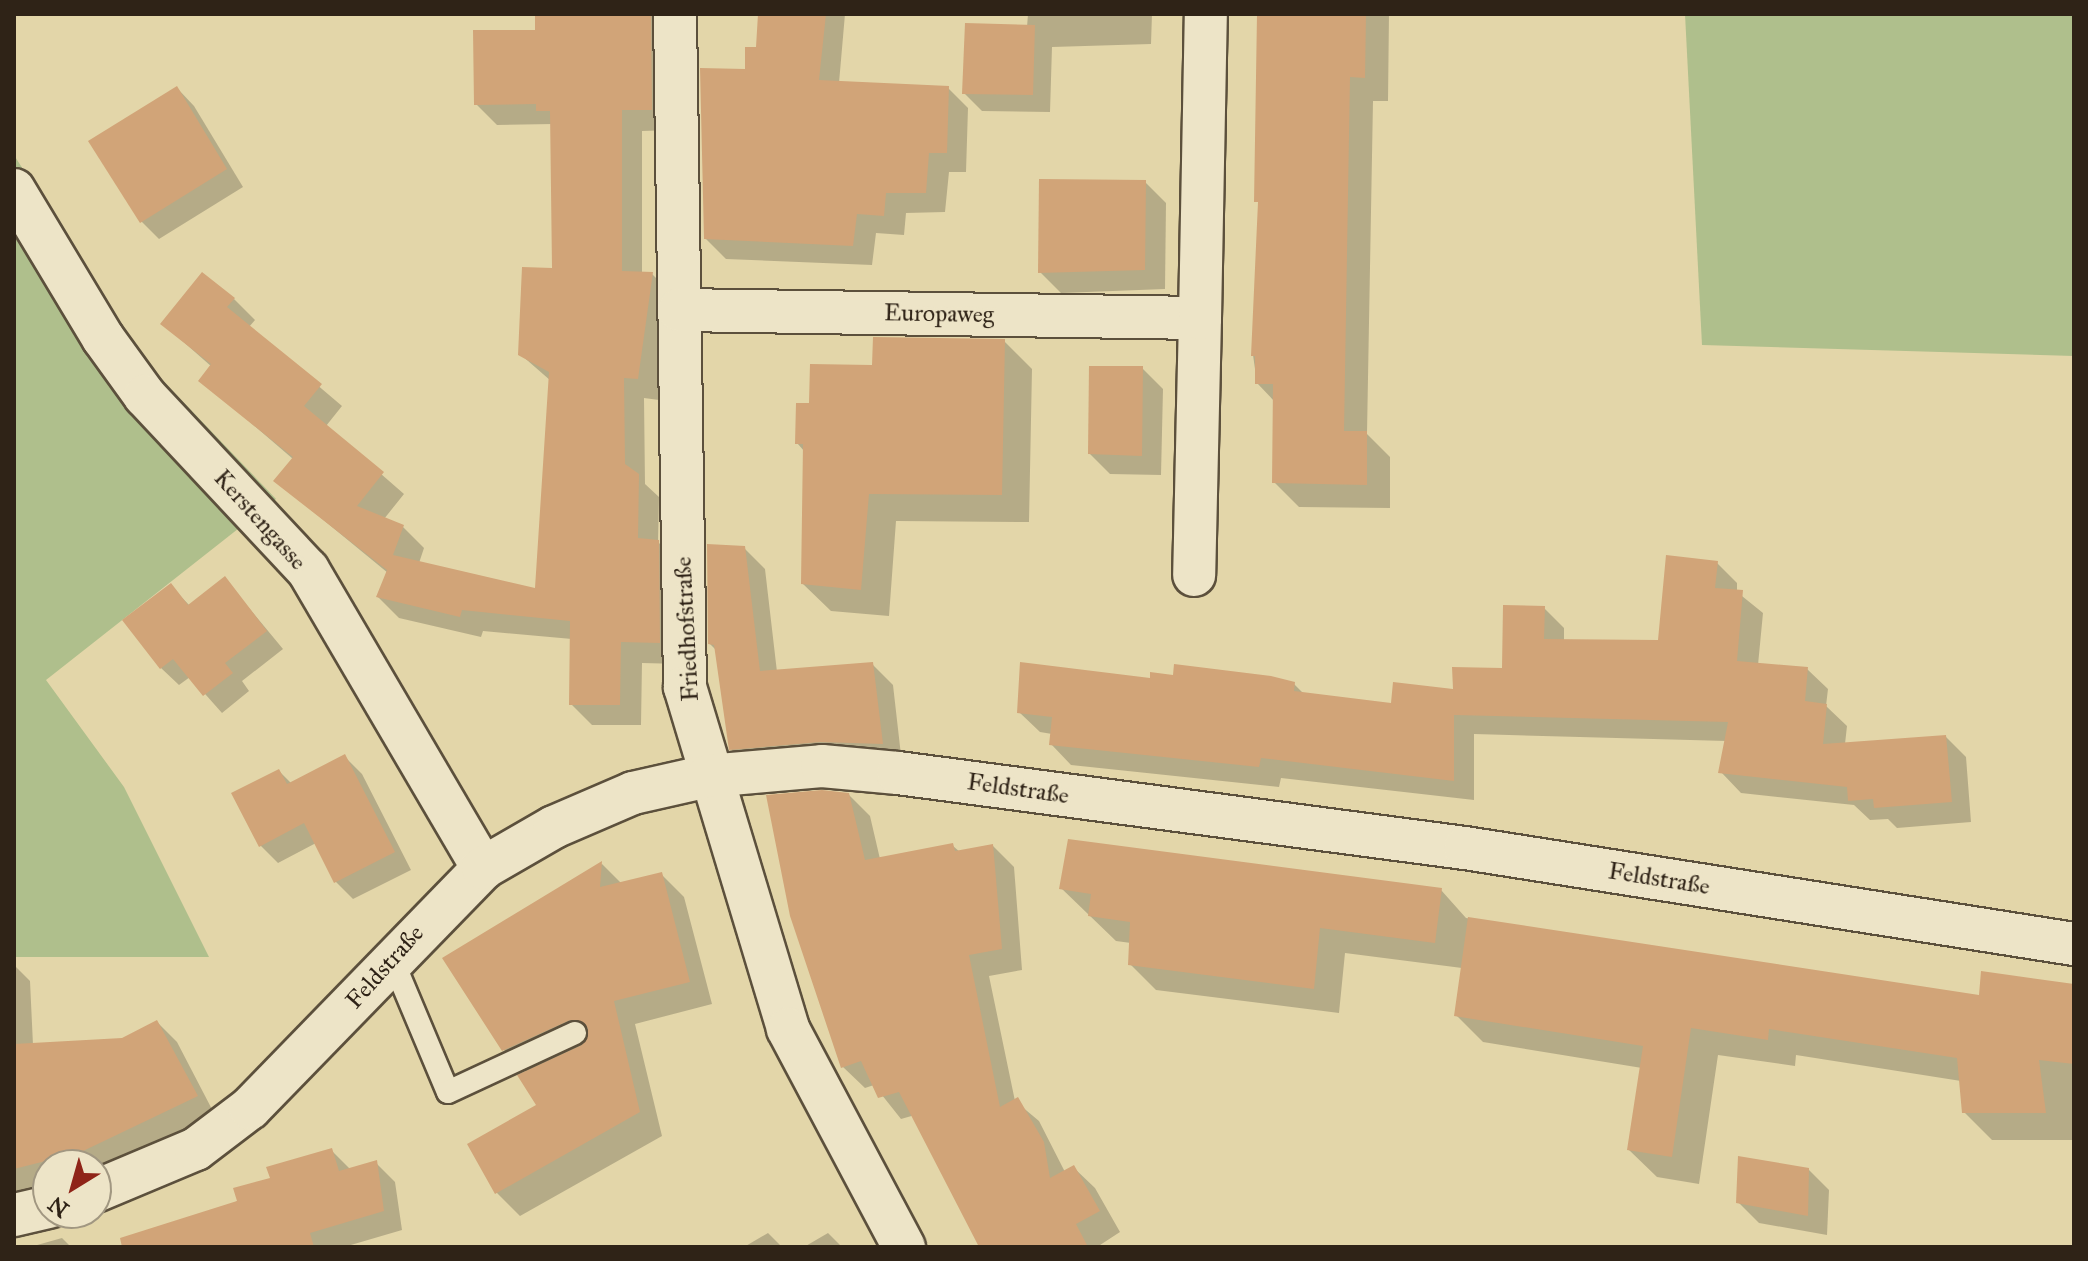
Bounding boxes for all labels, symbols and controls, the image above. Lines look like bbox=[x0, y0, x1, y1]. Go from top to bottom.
street label: Europaweg bbox=[884, 299, 994, 329]
street label: Kerstengasse bbox=[208, 464, 312, 576]
street label: Friedhofstraße bbox=[669, 556, 705, 702]
street label: Feldstraße bbox=[965, 768, 1071, 810]
street label: Feldstraße bbox=[1606, 857, 1712, 901]
street label: Feldstraße bbox=[340, 919, 430, 1015]
north arrow bbox=[32, 1149, 112, 1229]
text: N bbox=[43, 1191, 74, 1223]

